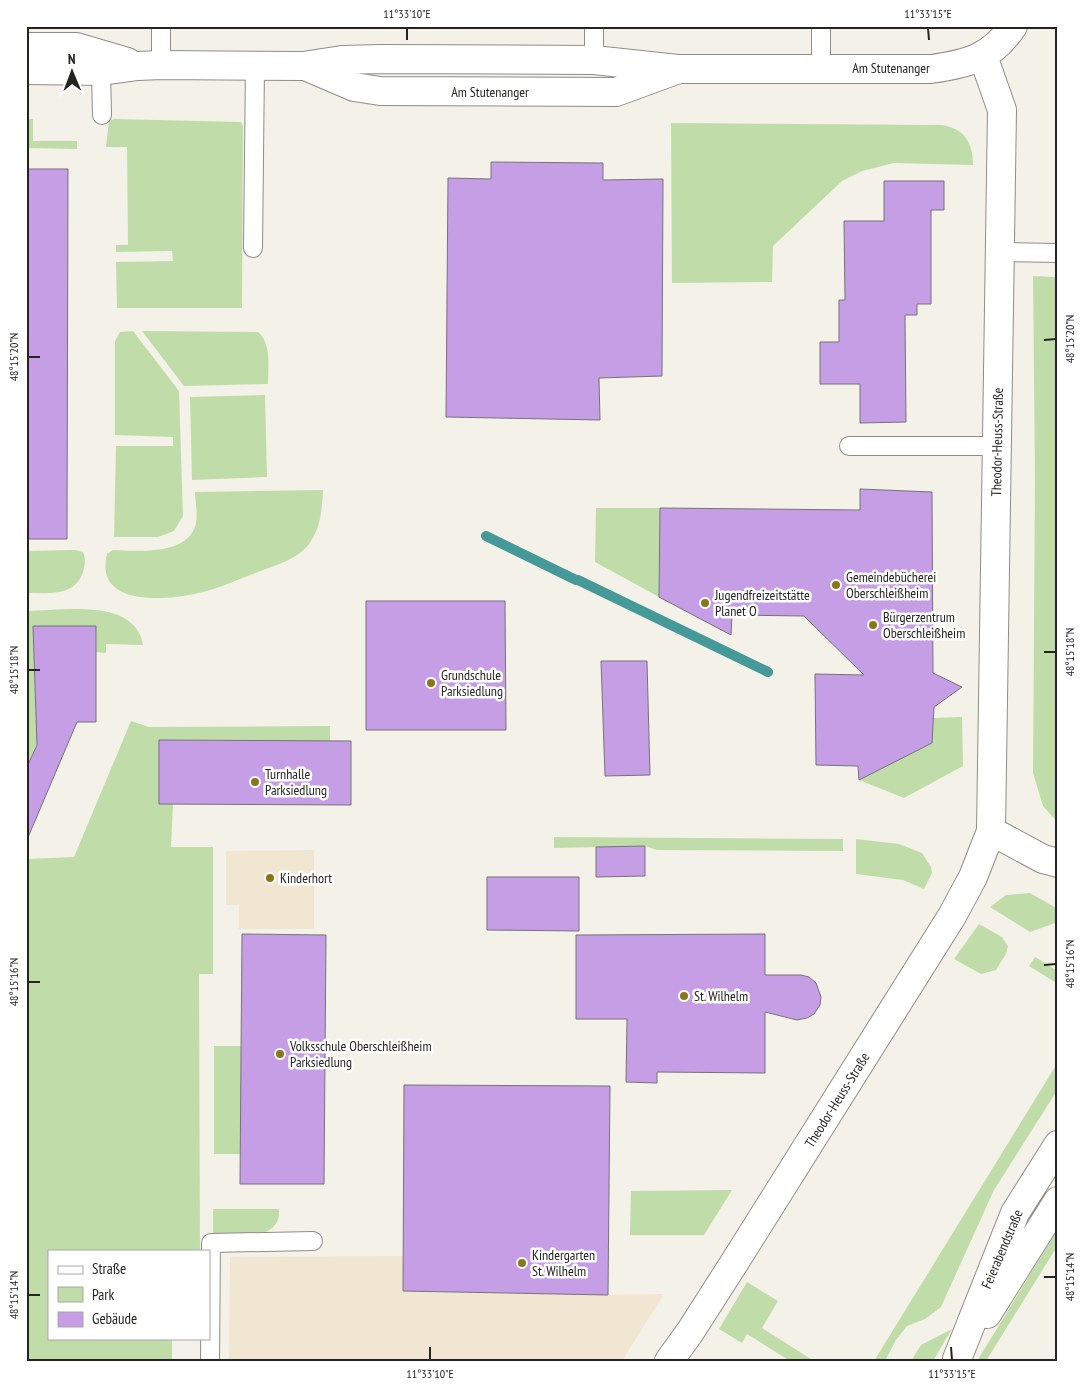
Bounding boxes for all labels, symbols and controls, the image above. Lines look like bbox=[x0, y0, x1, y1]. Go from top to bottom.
text: 11°33'10"E bbox=[383, 6, 431, 21]
text: 11°33'15"E bbox=[904, 6, 952, 21]
north arrow bbox=[48, 48, 98, 98]
text: N bbox=[68, 50, 76, 68]
street label: Am Stutenanger bbox=[852, 59, 930, 77]
street label: Am Stutenanger bbox=[451, 83, 529, 101]
text: 48°15'20"N bbox=[1062, 315, 1077, 363]
text: 48°15'20"N bbox=[6, 333, 21, 381]
street label: Theodor-Heuss-Straße bbox=[987, 387, 1007, 497]
place label: Gemeindebücherei Oberschleißheim bbox=[846, 568, 936, 602]
marker: Gemeindebücherei Oberschleißheim bbox=[830, 579, 842, 591]
place label: Jugendfreizeitstätte Planet O bbox=[714, 586, 810, 620]
marker: Jugendfreizeitstätte Planet O bbox=[699, 597, 711, 609]
place label: Bürgerzentrum Oberschleißheim bbox=[883, 608, 965, 642]
marker: Bürgerzentrum Oberschleißheim bbox=[867, 619, 879, 631]
text: 48°15'18"N bbox=[1062, 628, 1077, 676]
text: 48°15'18"N bbox=[6, 646, 21, 694]
place label: Grundschule Parksiedlung bbox=[441, 666, 503, 700]
marker: Grundschule Parksiedlung bbox=[425, 677, 437, 689]
place label: Turnhalle Parksiedlung bbox=[265, 765, 327, 799]
marker: Turnhalle Parksiedlung bbox=[249, 776, 261, 788]
place label: Kinderhort bbox=[280, 869, 332, 887]
marker: Kinderhort bbox=[264, 872, 276, 884]
text: 48°15'16"N bbox=[1062, 940, 1077, 988]
text: 48°15'16"N bbox=[6, 958, 21, 1006]
place label: St. Wilhelm bbox=[694, 987, 748, 1005]
marker: St. Wilhelm bbox=[678, 990, 690, 1002]
place label: Volksschule Oberschleißheim Parksiedlung bbox=[289, 1037, 432, 1071]
marker: Volksschule Oberschleißheim Parksiedlung bbox=[274, 1048, 286, 1060]
street label: Theodor-Heuss-Straße bbox=[800, 1049, 874, 1151]
street label: Feierabendstraße bbox=[977, 1206, 1027, 1291]
place label: Kindergarten St. Wilhelm bbox=[532, 1246, 595, 1280]
legend bbox=[48, 1250, 210, 1340]
text: 48°15'14"N bbox=[1062, 1253, 1077, 1301]
marker: Kindergarten St. Wilhelm bbox=[516, 1257, 528, 1269]
text: Straße bbox=[92, 1259, 126, 1278]
text: 48°15'14"N bbox=[6, 1271, 21, 1319]
text: Park bbox=[92, 1285, 114, 1304]
text: Gebäude bbox=[92, 1309, 137, 1328]
text: 11°33'10"E bbox=[406, 1366, 454, 1381]
text: 11°33'15"E bbox=[928, 1366, 976, 1381]

